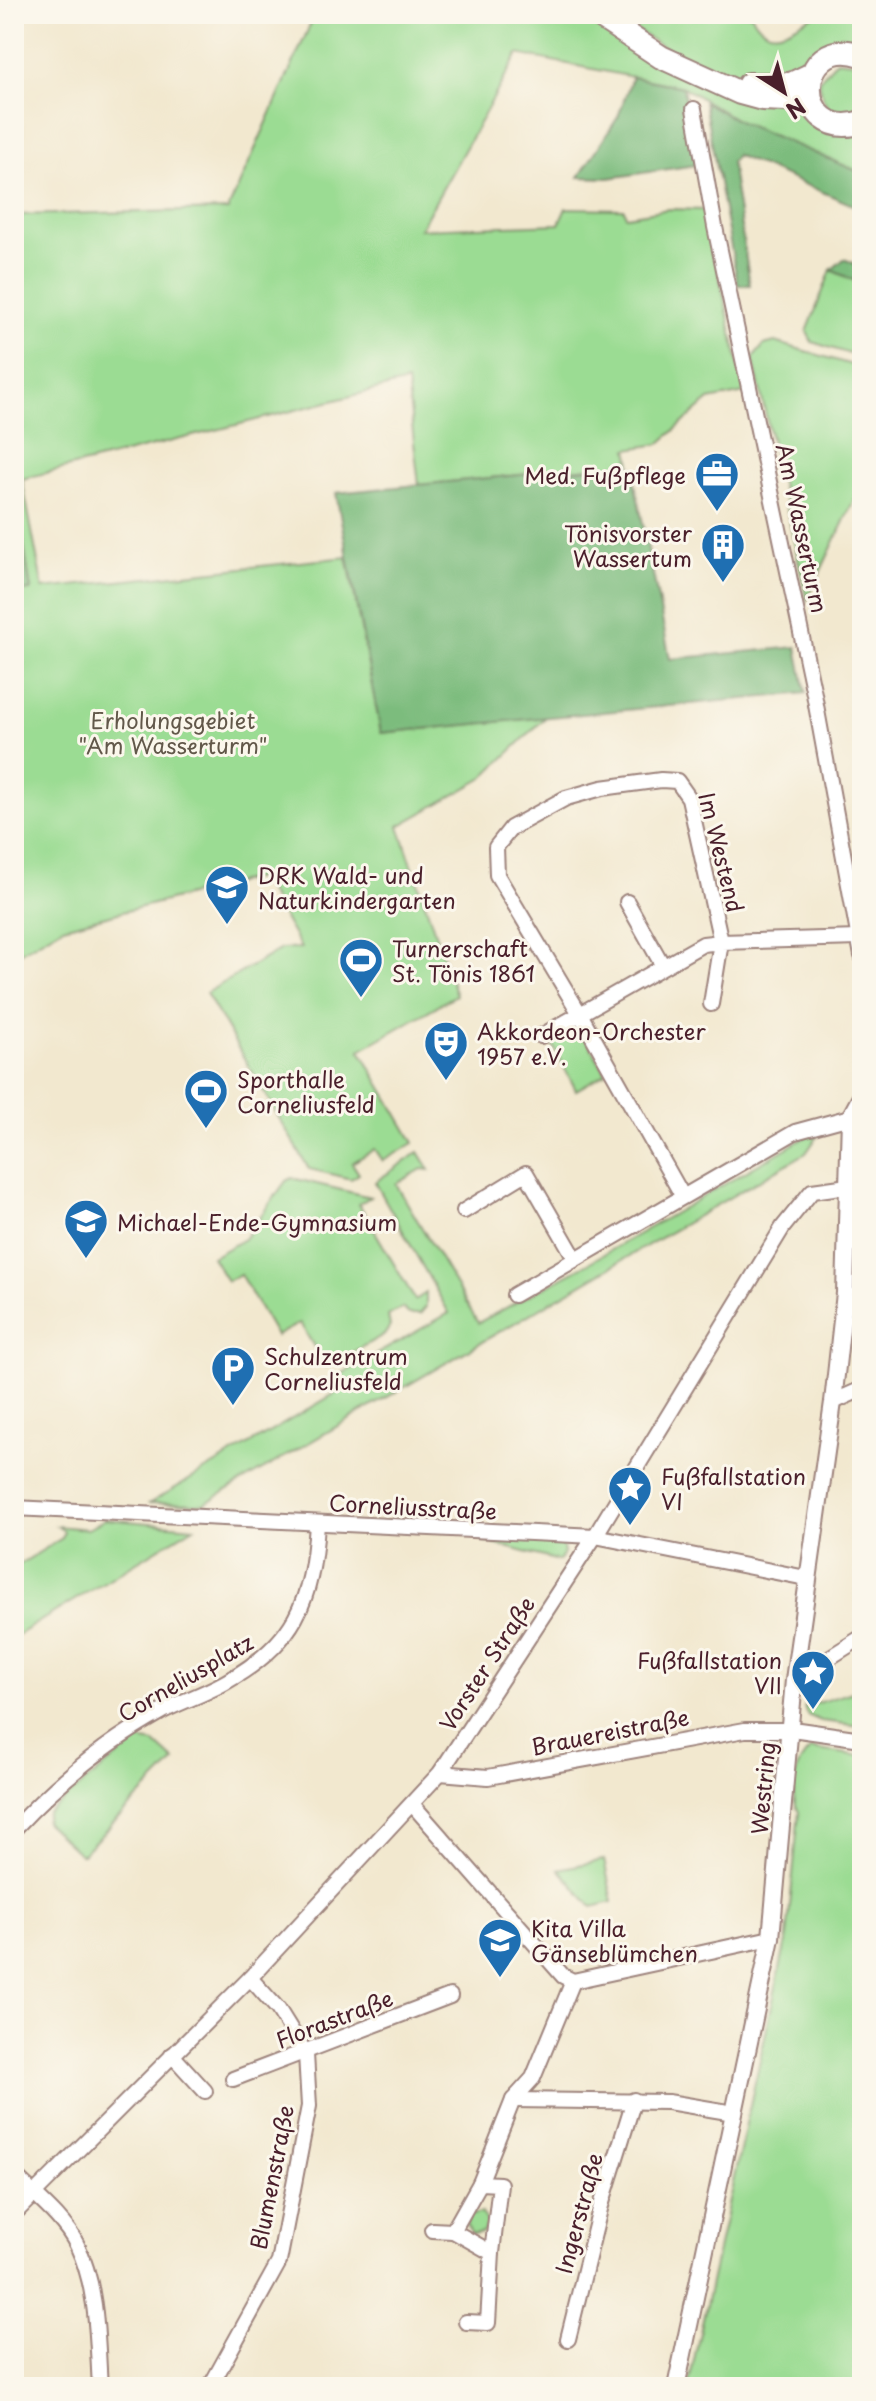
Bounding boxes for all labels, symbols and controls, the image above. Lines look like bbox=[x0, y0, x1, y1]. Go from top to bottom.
north arrow bbox=[744, 52, 824, 132]
text: N bbox=[780, 91, 813, 128]
street label: Am Wasserturm bbox=[769, 440, 837, 616]
office icon: Med. Fußpflege bbox=[693, 450, 741, 513]
place label: Med. Fußpflege bbox=[525, 458, 686, 491]
place label: Tönisvorster Wassertum bbox=[564, 516, 693, 574]
building icon: Tönisvorster Wassertum bbox=[699, 521, 747, 584]
park label: Erholungsgebiet "Am Wasserturm" bbox=[78, 703, 268, 761]
street label: Im Westend bbox=[691, 789, 753, 915]
place label: DRK Wald- und Naturkindergarten bbox=[258, 858, 456, 916]
school or university icon: DRK Wald- und Naturkindergarten bbox=[203, 863, 251, 926]
place label: Turnerschaft St. Tönis 1861 bbox=[392, 931, 535, 989]
sports icon: Turnerschaft St. Tönis 1861 bbox=[337, 936, 385, 999]
place label: Akkordeon-Orchester 1957 e.V. bbox=[477, 1014, 706, 1072]
theatre icon: Akkordeon-Orchester 1957 e.V. bbox=[422, 1019, 470, 1082]
place label: Sporthalle Corneliusfeld bbox=[237, 1062, 375, 1120]
sports icon: Sporthalle Corneliusfeld bbox=[182, 1067, 230, 1130]
school or university icon: Michael-Ende-Gymnasium bbox=[62, 1197, 110, 1260]
place label: Michael-Ende-Gymnasium bbox=[117, 1205, 397, 1238]
place label: Schulzentrum Corneliusfeld bbox=[264, 1339, 408, 1397]
parking icon: Schulzentrum Corneliusfeld bbox=[209, 1344, 257, 1407]
place label: Fußfallstation VI bbox=[661, 1459, 806, 1517]
place icon: Fußfallstation VI bbox=[606, 1464, 654, 1527]
street label: Corneliusstraße bbox=[328, 1485, 498, 1527]
street label: Vorster Straße bbox=[430, 1589, 542, 1737]
street label: Corneliusplatz bbox=[111, 1625, 259, 1729]
place label: Fußfallstation VII bbox=[637, 1643, 782, 1701]
place icon: Fußfallstation VII bbox=[789, 1648, 837, 1711]
street label: Brauereistraße bbox=[528, 1700, 692, 1762]
street label: Westring bbox=[742, 1740, 782, 1836]
place label: Kita Villa Gänseblümchen bbox=[531, 1911, 698, 1969]
school or university icon: Kita Villa Gänseblümchen bbox=[476, 1916, 524, 1979]
street label: Florastraße bbox=[271, 1981, 397, 2055]
street label: Blumenstraße bbox=[241, 2102, 301, 2252]
street label: Ingerstraße bbox=[546, 2149, 610, 2277]

